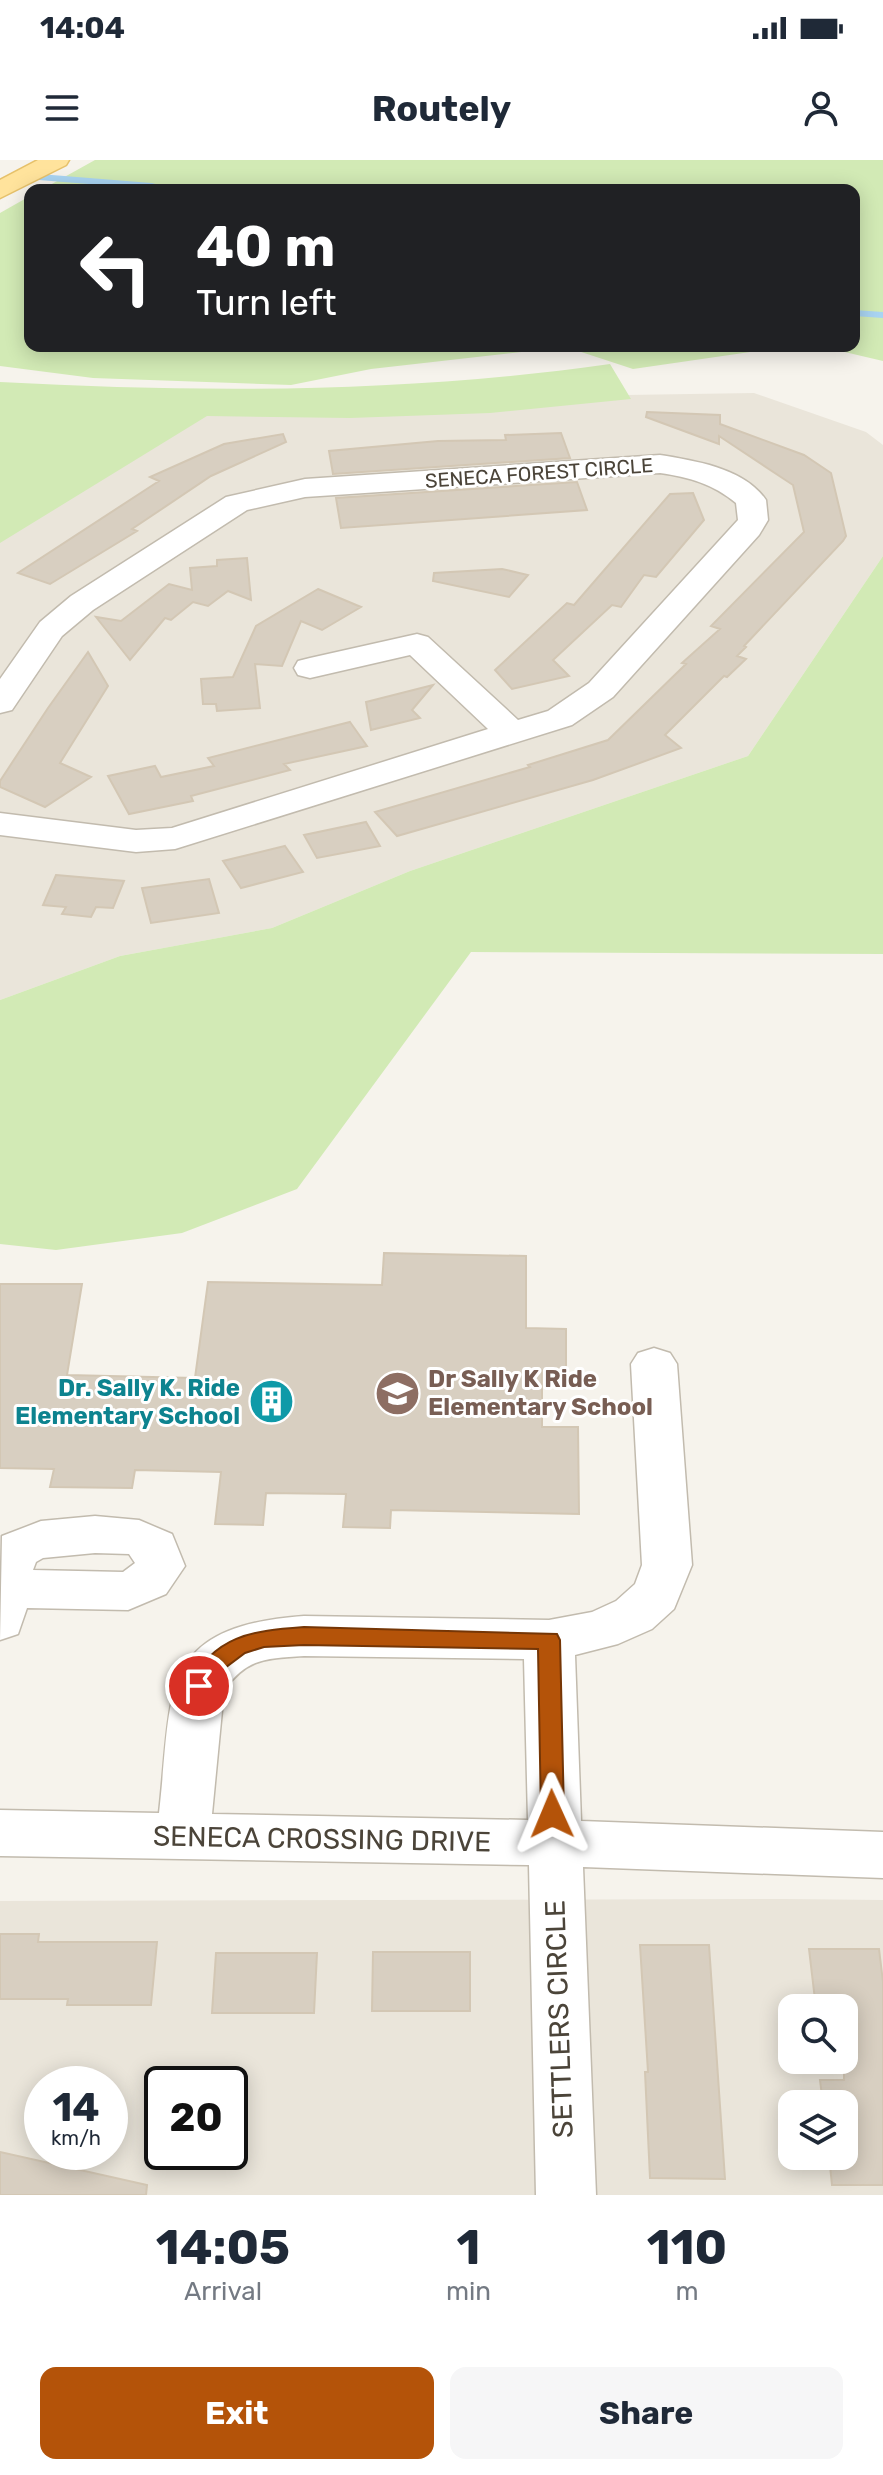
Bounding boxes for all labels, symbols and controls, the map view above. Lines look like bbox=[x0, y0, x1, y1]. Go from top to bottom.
text: 14:04 bbox=[40, 10, 125, 46]
icon: menu bbox=[40, 86, 84, 130]
icon: person bbox=[799, 86, 843, 130]
text: Routely bbox=[372, 87, 511, 130]
text: 40 m bbox=[196, 214, 336, 280]
icon: left bbox=[64, 216, 168, 320]
text: Turn left bbox=[196, 281, 337, 324]
street label: SENECA FOREST CIRCLE bbox=[424, 453, 654, 493]
place label: Dr Sally K Ride Elementary School bbox=[428, 1365, 653, 1421]
school or university icon: Dr Sally K Ride Elementary School bbox=[373, 1369, 421, 1417]
place label: Dr. Sally K. Ride Elementary School bbox=[15, 1374, 240, 1430]
building icon: Dr. Sally K. Ride Elementary School bbox=[247, 1378, 295, 1426]
pin bbox=[165, 1652, 233, 1720]
icon: arrive bbox=[177, 1664, 221, 1708]
position arrow bbox=[510, 1772, 594, 1856]
street label: SENECA CROSSING DRIVE bbox=[153, 1820, 491, 1858]
street label: SETTLERS CIRCLE bbox=[538, 1899, 580, 2139]
map controls bbox=[778, 1994, 858, 2170]
button: search bbox=[778, 1994, 858, 2074]
speed limit sign: 20 bbox=[144, 2066, 248, 2170]
text: 14 bbox=[52, 2084, 100, 2131]
button: layers bbox=[778, 2090, 858, 2170]
text: km/h bbox=[51, 2126, 101, 2150]
text: 14:05 bbox=[156, 2219, 290, 2276]
text: 1 bbox=[457, 2219, 480, 2276]
text: 110 bbox=[647, 2219, 727, 2276]
text: Arrival bbox=[184, 2276, 262, 2307]
text: min bbox=[446, 2276, 491, 2307]
text: m bbox=[675, 2276, 699, 2307]
button: Exit bbox=[40, 2367, 434, 2459]
button: Share bbox=[450, 2367, 843, 2459]

